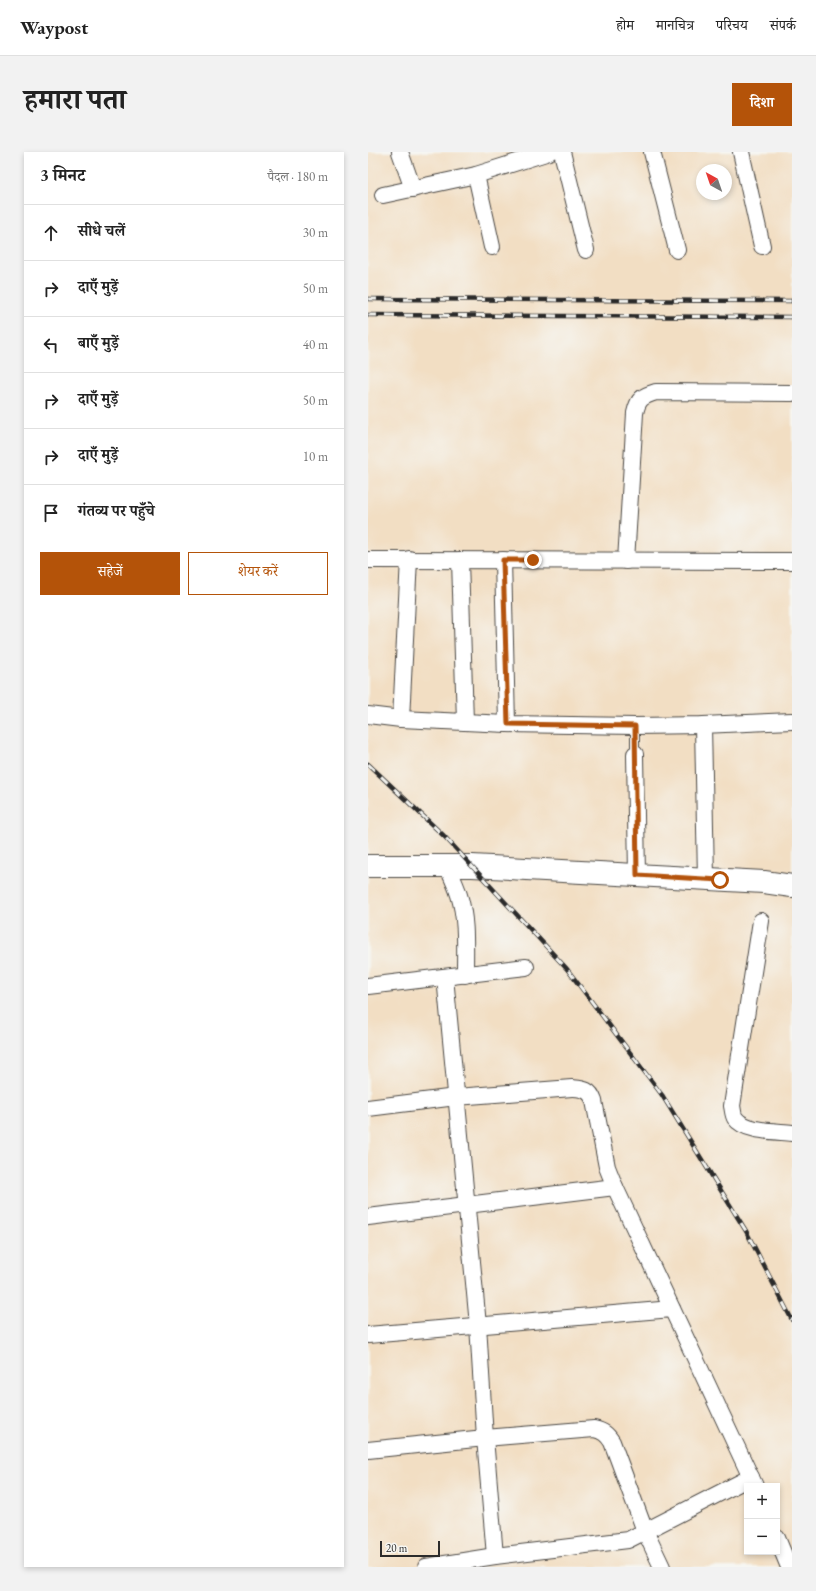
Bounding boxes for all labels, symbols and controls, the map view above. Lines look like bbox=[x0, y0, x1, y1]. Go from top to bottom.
text: Waypost bbox=[20, 15, 88, 40]
text: होम bbox=[616, 16, 634, 34]
text: मानचित्र bbox=[656, 16, 694, 34]
text: परिचय bbox=[716, 16, 748, 34]
text: संपर्क bbox=[770, 16, 796, 34]
text: हमारा पता bbox=[24, 81, 126, 117]
button: दिशा bbox=[732, 83, 792, 126]
text: 3 मिनट bbox=[40, 164, 85, 186]
north arrow bbox=[696, 164, 732, 200]
text: पैदल · 180 m bbox=[268, 168, 328, 185]
text: सीधे चलें bbox=[78, 221, 125, 240]
icon: ahead bbox=[40, 222, 62, 244]
text: 30 m bbox=[303, 224, 328, 241]
text: दाएँ मुड़ें bbox=[78, 277, 118, 296]
icon: right bbox=[40, 278, 62, 300]
text: 50 m bbox=[303, 280, 328, 297]
text: बाएँ मुड़ें bbox=[78, 333, 119, 352]
icon: left bbox=[40, 334, 62, 356]
text: 40 m bbox=[303, 336, 328, 353]
text: दाएँ मुड़ें bbox=[78, 389, 118, 408]
icon: right bbox=[40, 390, 62, 412]
text: 50 m bbox=[303, 392, 328, 409]
text: दाएँ मुड़ें bbox=[78, 445, 118, 464]
icon: right bbox=[40, 446, 62, 468]
text: 10 m bbox=[303, 448, 328, 465]
text: गंतव्य पर पहुँचे bbox=[78, 501, 155, 520]
icon: arrive bbox=[40, 502, 62, 524]
route end bbox=[524, 551, 542, 569]
button: सहेजें bbox=[40, 552, 180, 595]
button: शेयर करें bbox=[188, 552, 328, 595]
route start bbox=[711, 871, 729, 889]
map controls bbox=[744, 1483, 780, 1555]
button: + bbox=[744, 1483, 780, 1519]
button: − bbox=[744, 1519, 780, 1555]
scale bar bbox=[380, 1539, 440, 1558]
text: 20 m bbox=[386, 1541, 407, 1555]

